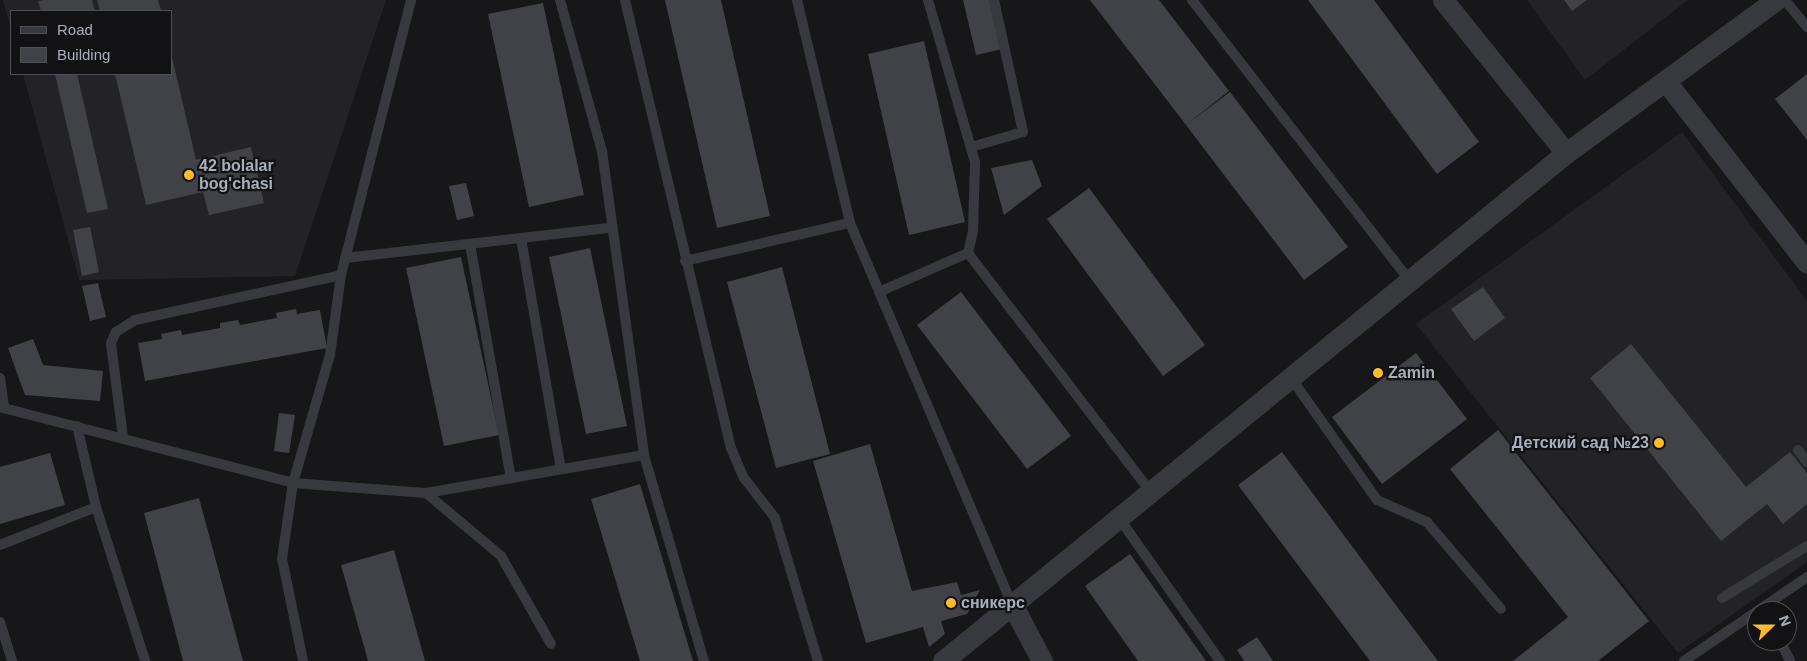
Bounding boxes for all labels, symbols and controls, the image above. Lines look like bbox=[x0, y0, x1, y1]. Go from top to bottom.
legend bbox=[10, 10, 172, 75]
text: Road bbox=[57, 21, 93, 38]
text: Building bbox=[57, 46, 110, 63]
place label: 42 bolalar bog'chasi bbox=[199, 156, 274, 194]
marker: 42 bolalar bog'chasi bbox=[183, 169, 195, 181]
place label: Zamin bbox=[1388, 363, 1435, 383]
marker: Zamin bbox=[1372, 367, 1384, 379]
place label: Детский сад №23 bbox=[1512, 433, 1649, 453]
marker: Детский сад №23 bbox=[1653, 437, 1665, 449]
place label: сникерс bbox=[961, 593, 1025, 613]
marker: сникерс bbox=[945, 597, 957, 609]
north arrow bbox=[1747, 601, 1797, 651]
text: N bbox=[1776, 613, 1794, 628]

